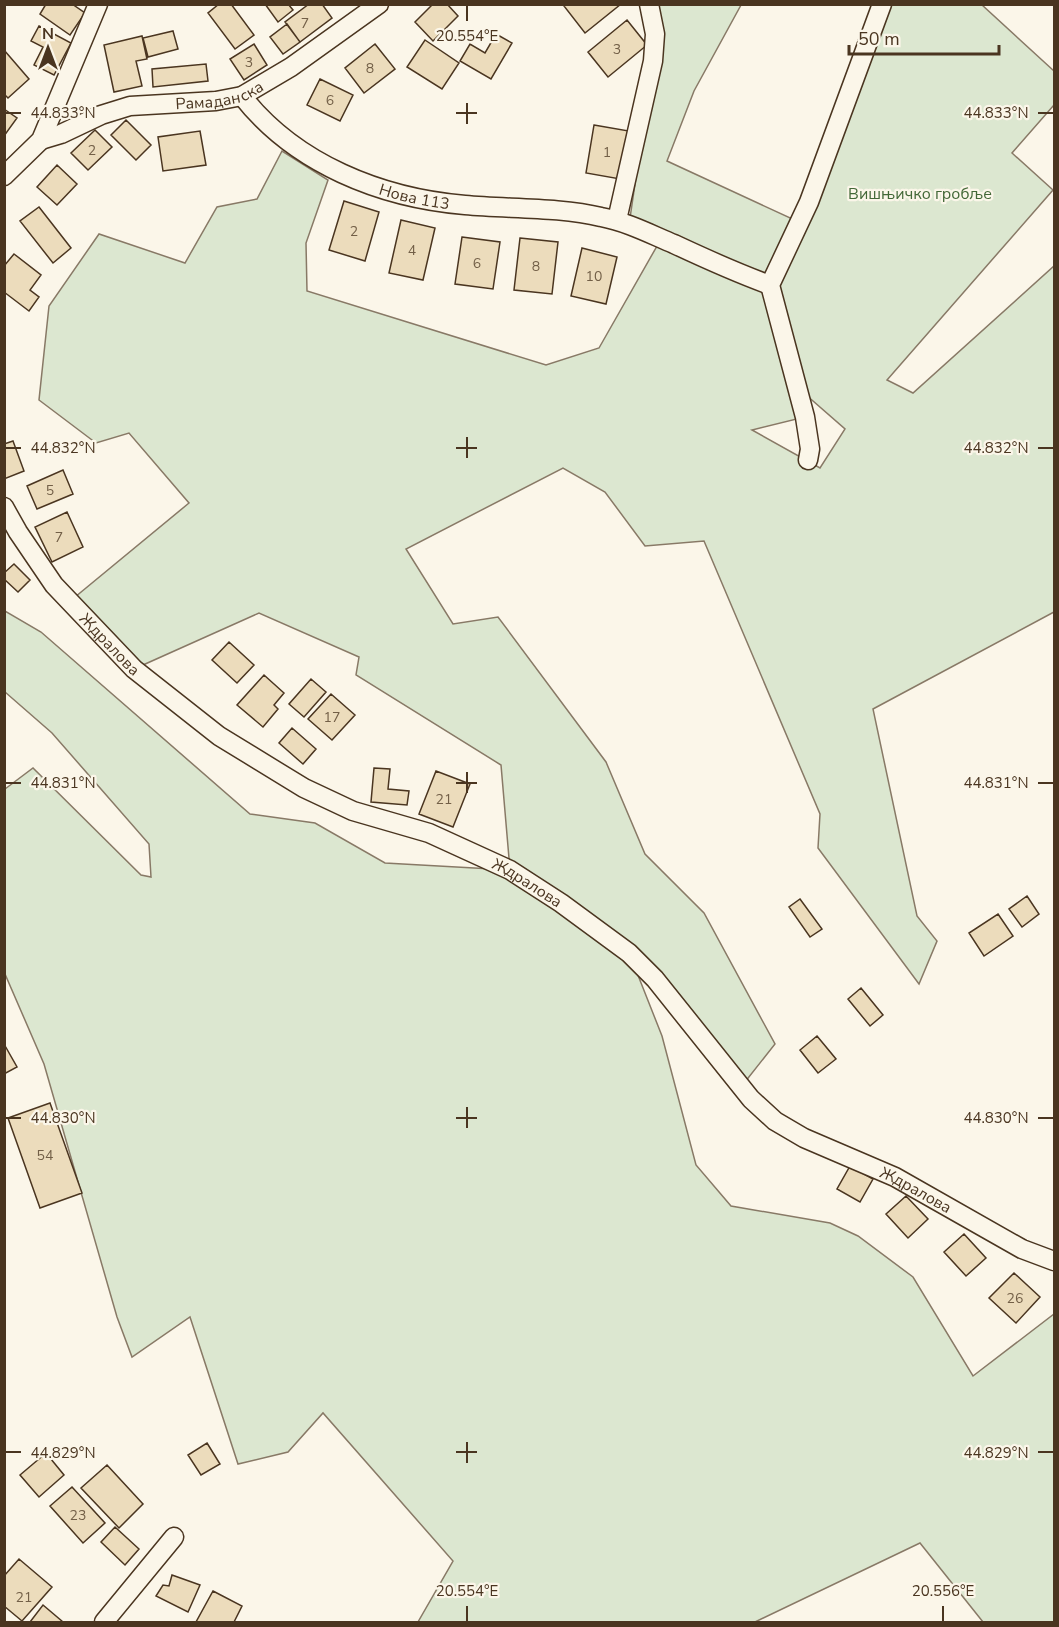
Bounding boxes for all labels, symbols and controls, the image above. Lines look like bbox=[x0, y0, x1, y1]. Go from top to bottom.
house number: 7 bbox=[301, 14, 309, 33]
north arrow bbox=[18, 18, 78, 78]
scale bar bbox=[849, 18, 999, 56]
text: N bbox=[42, 23, 54, 45]
text: 20.554°E bbox=[436, 26, 498, 46]
text: 50 m bbox=[858, 27, 900, 51]
house number: 3 bbox=[613, 40, 621, 59]
house number: 3 bbox=[245, 53, 253, 72]
house number: 8 bbox=[366, 59, 374, 78]
street label: Рамаданска bbox=[175, 76, 268, 115]
house number: 6 bbox=[326, 91, 334, 110]
text: 44.833°N bbox=[30, 103, 96, 123]
text: 44.833°N bbox=[963, 103, 1029, 123]
house number: 2 bbox=[88, 141, 96, 160]
house number: 1 bbox=[603, 143, 611, 162]
street label: Нова 113 bbox=[376, 179, 451, 215]
park label: Вишњичко гробље bbox=[848, 183, 992, 205]
house number: 2 bbox=[350, 222, 358, 241]
house number: 4 bbox=[408, 241, 416, 260]
house number: 6 bbox=[473, 254, 481, 273]
house number: 8 bbox=[532, 257, 540, 276]
house number: 10 bbox=[586, 267, 602, 286]
text: 44.832°N bbox=[30, 438, 96, 458]
text: 44.832°N bbox=[963, 438, 1029, 458]
house number: 5 bbox=[46, 481, 54, 500]
house number: 7 bbox=[55, 528, 63, 547]
street label: Ждралова bbox=[74, 608, 144, 681]
house number: 17 bbox=[324, 708, 340, 727]
text: 44.831°N bbox=[30, 773, 96, 793]
text: 44.831°N bbox=[963, 773, 1029, 793]
house number: 21 bbox=[436, 790, 452, 809]
street label: Ждралова bbox=[488, 853, 566, 913]
text: 44.830°N bbox=[30, 1108, 96, 1128]
text: 44.830°N bbox=[963, 1108, 1029, 1128]
house number: 54 bbox=[37, 1146, 53, 1165]
street label: Ждралова bbox=[876, 1162, 955, 1219]
house number: 26 bbox=[1007, 1289, 1023, 1308]
text: 44.829°N bbox=[30, 1443, 96, 1463]
text: 44.829°N bbox=[963, 1443, 1029, 1463]
house number: 23 bbox=[70, 1506, 86, 1525]
text: 20.554°E bbox=[436, 1581, 498, 1601]
text: 20.556°E bbox=[912, 1581, 974, 1601]
house number: 21 bbox=[16, 1588, 32, 1607]

